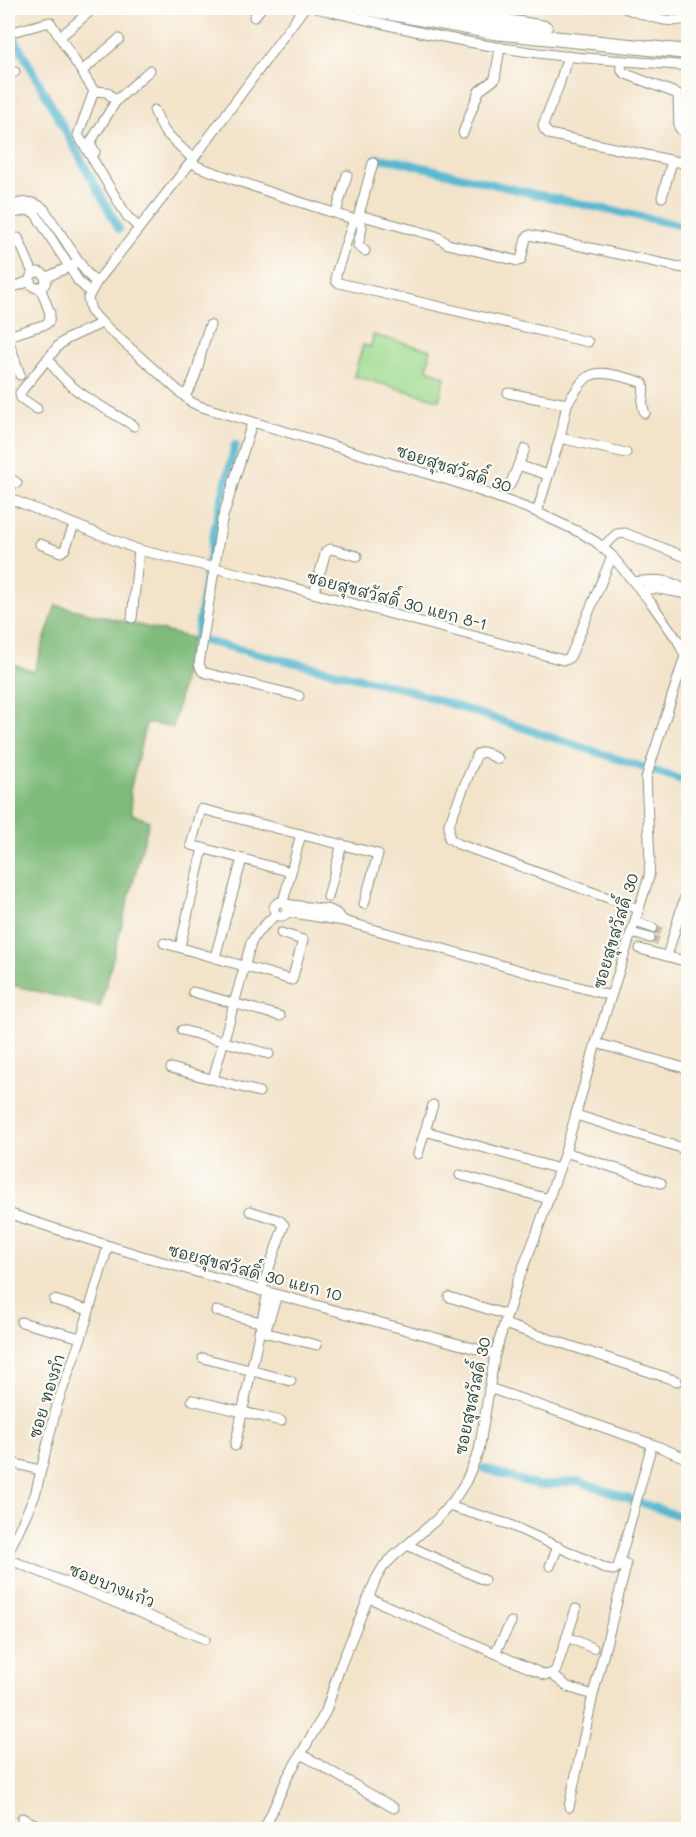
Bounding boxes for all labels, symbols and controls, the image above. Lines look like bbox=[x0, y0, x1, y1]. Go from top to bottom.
street label: ซอยสุขสวัสดิ์ 30 bbox=[393, 436, 516, 499]
street label: ซอยสุขสวัสดิ์ 30 แยก 8-1 bbox=[304, 562, 490, 637]
street label: ซอยสุขสวัสดิ์ 30 bbox=[584, 869, 646, 992]
street label: ซอยสุขสวัสดิ์ 30 แยก 10 bbox=[165, 1235, 345, 1308]
street label: ซอยสุขสวัสดิ์ 30 bbox=[446, 1334, 498, 1458]
street label: ซอย ทองภํา bbox=[23, 1351, 69, 1441]
street label: ซอยบางแก้ว bbox=[66, 1558, 158, 1612]

